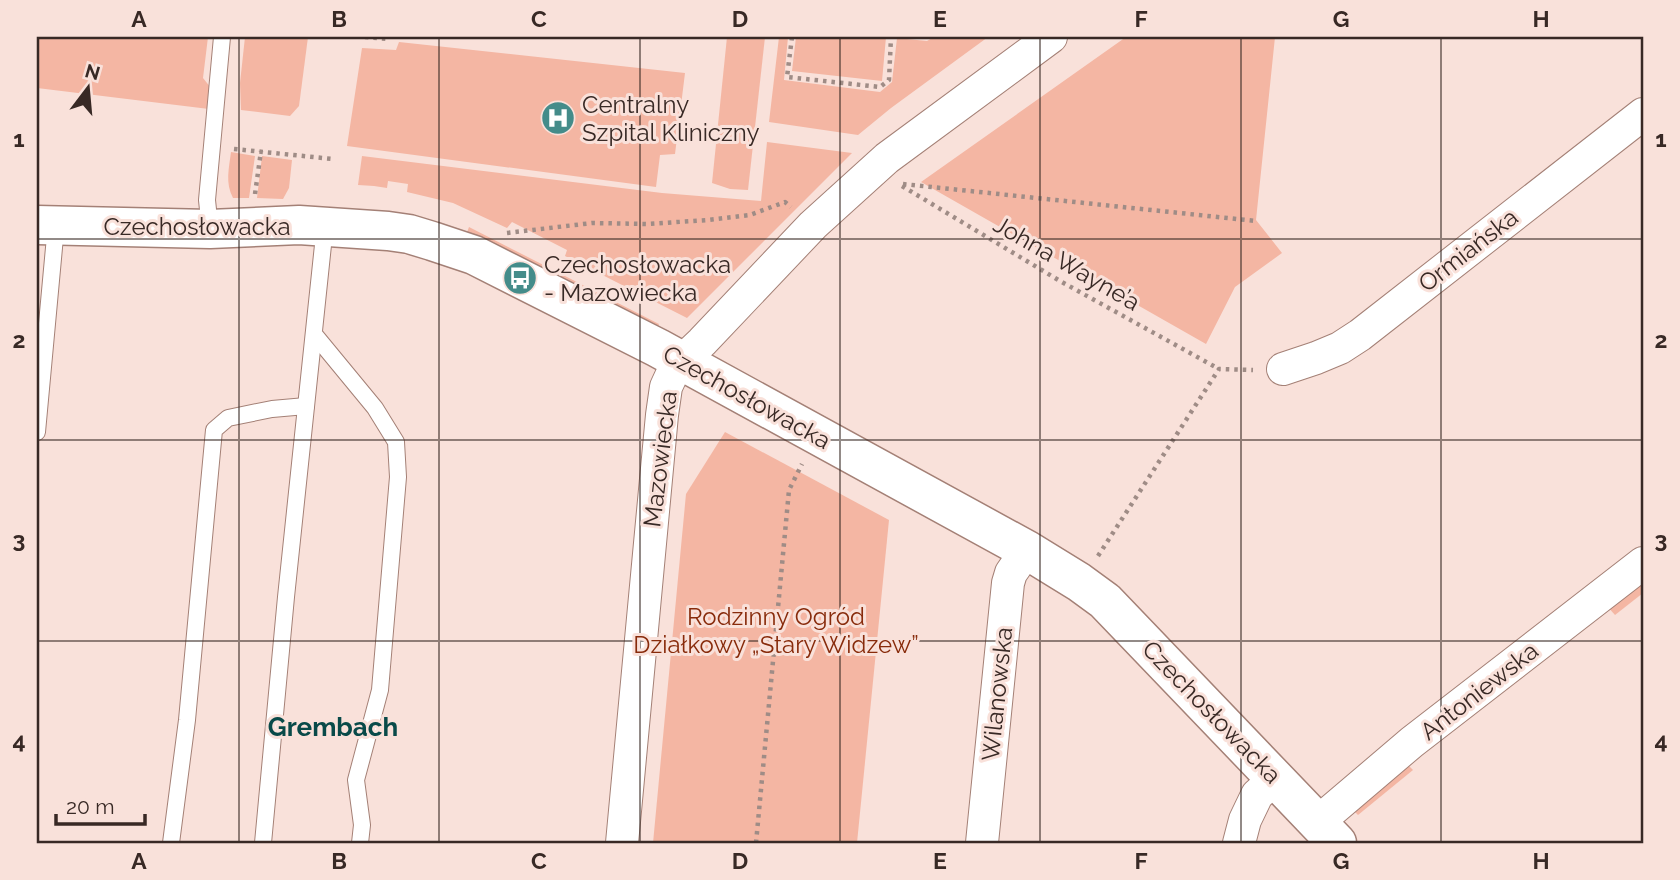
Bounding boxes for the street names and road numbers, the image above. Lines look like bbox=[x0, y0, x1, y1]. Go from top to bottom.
street label: Ormiańska bbox=[1413, 202, 1523, 298]
street label: Johna Wayne’a bbox=[989, 209, 1145, 317]
street label: Czechosłowacka bbox=[103, 212, 291, 241]
street label: Czechosłowacka bbox=[658, 339, 836, 455]
street label: Mazowiecka bbox=[637, 389, 683, 529]
street label: Wilanowska bbox=[976, 626, 1018, 762]
street label: Czechosłowacka bbox=[1137, 635, 1287, 789]
street label: Antoniewska bbox=[1414, 636, 1544, 746]

